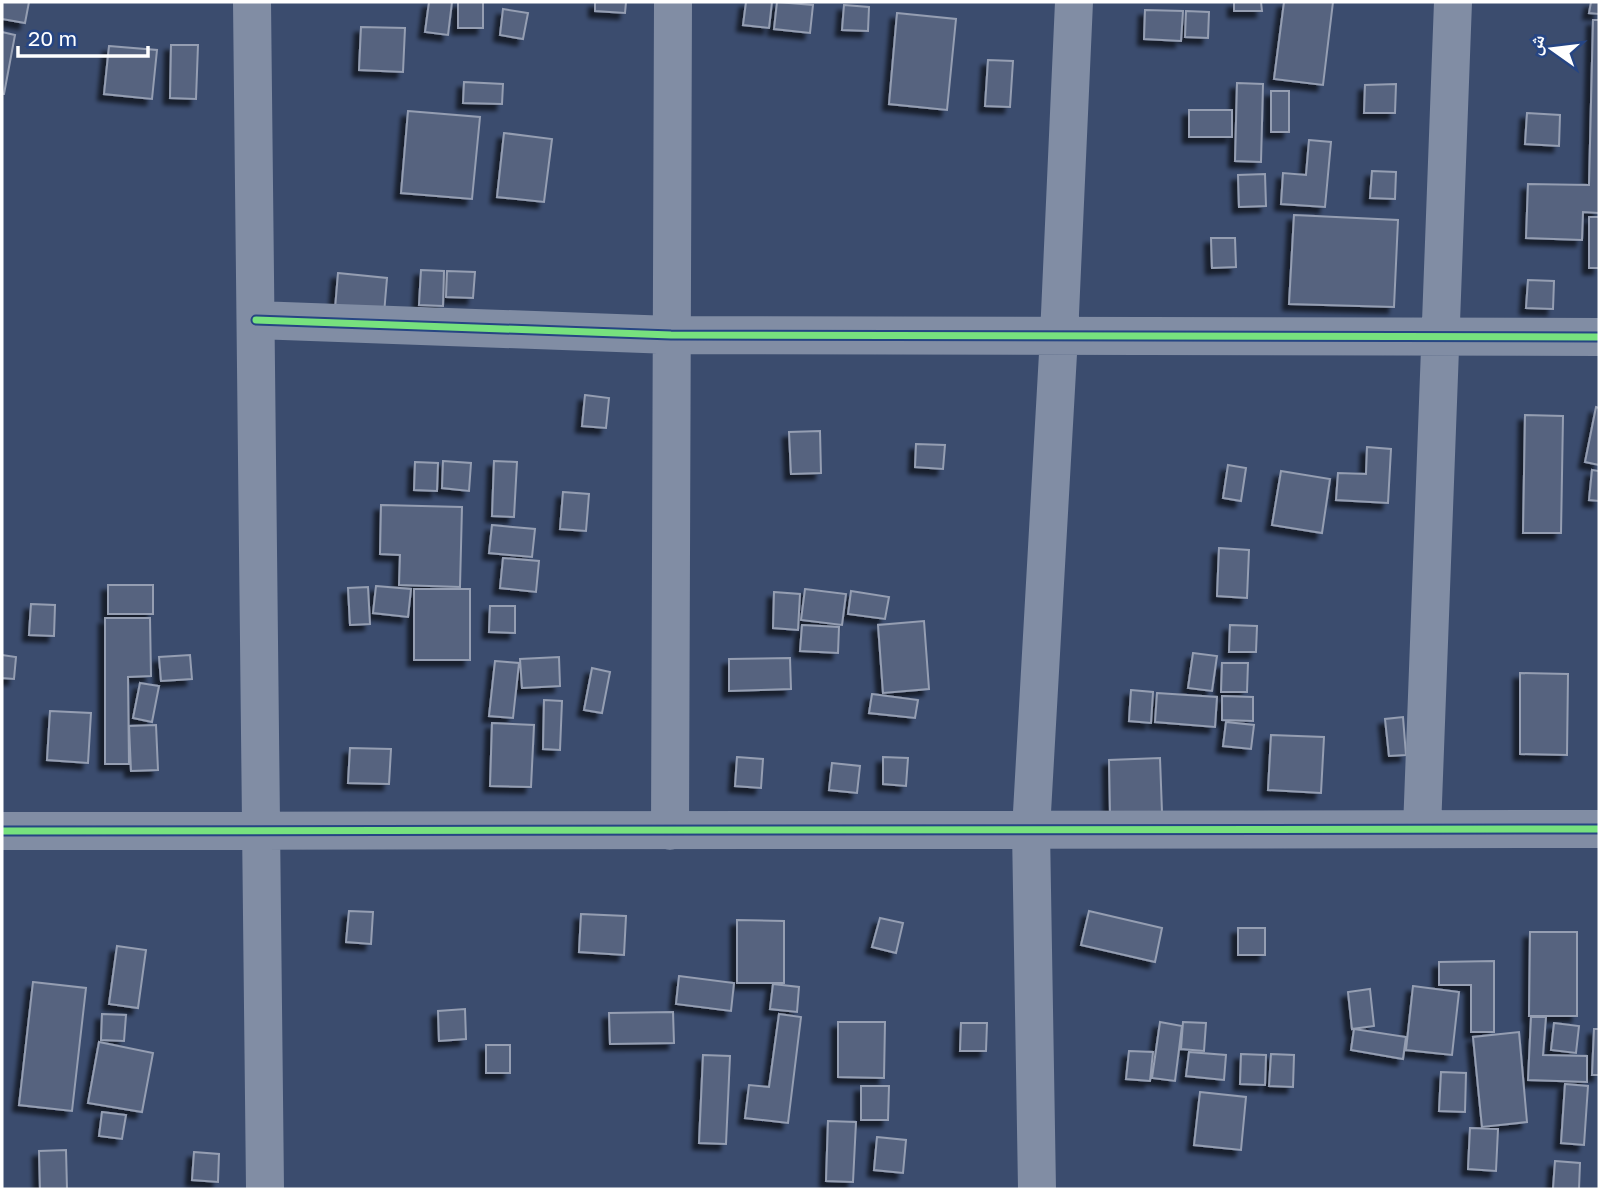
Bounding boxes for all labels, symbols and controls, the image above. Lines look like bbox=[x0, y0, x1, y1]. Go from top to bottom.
scale bar bbox=[18, 14, 147, 58]
north arrow bbox=[1517, 14, 1587, 84]
text: 20 m bbox=[28, 25, 77, 51]
text: ش bbox=[1521, 32, 1550, 58]

